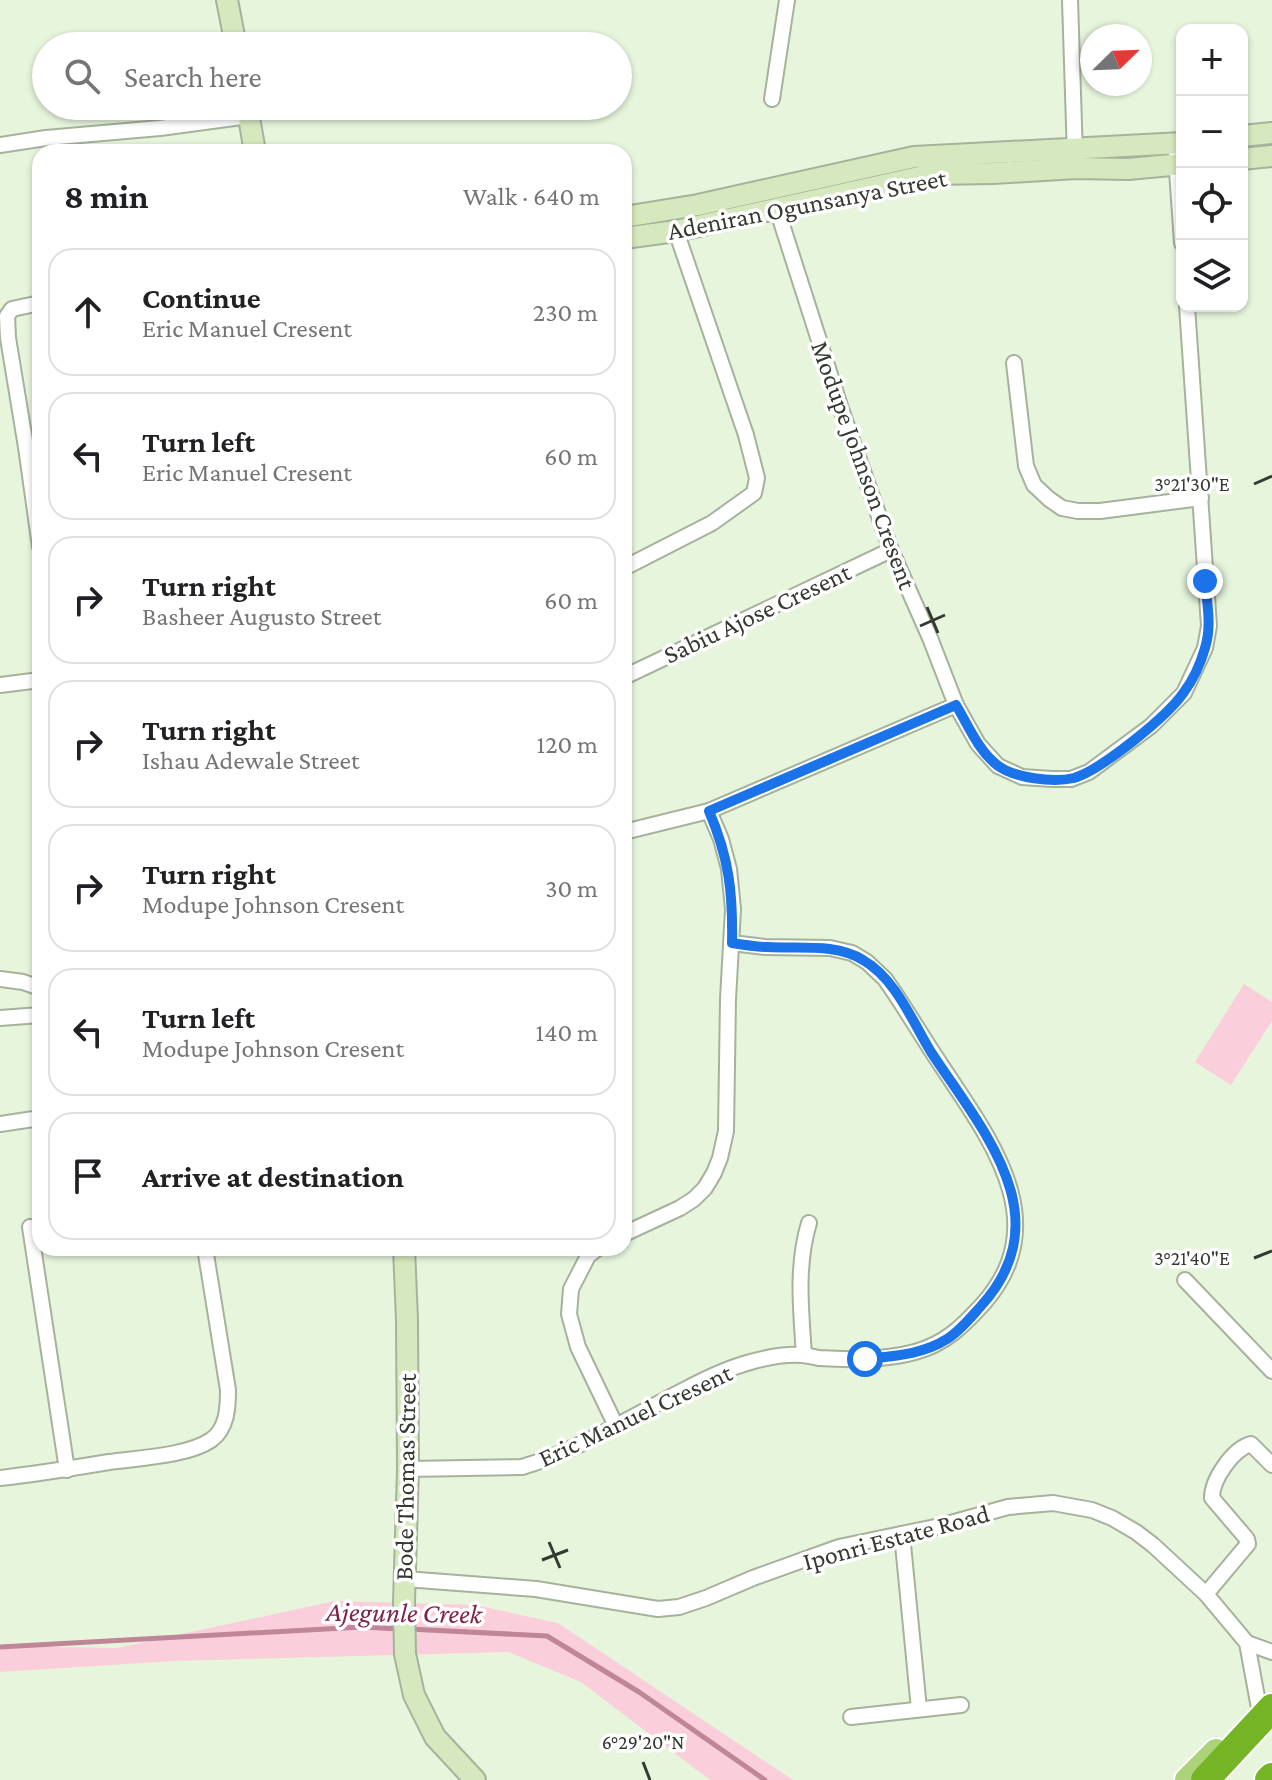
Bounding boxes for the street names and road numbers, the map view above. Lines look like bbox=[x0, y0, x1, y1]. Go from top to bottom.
street label: Adeniran Ogunsanya Street bbox=[665, 163, 949, 246]
street label: Modupe Johnson Cresent bbox=[805, 337, 922, 594]
street label: Sabiu Ajose Cresent bbox=[659, 557, 856, 670]
street label: Eric Manuel Cresent bbox=[534, 1358, 737, 1473]
street label: Bode Thomas Street bbox=[389, 1373, 422, 1581]
street label: Iponri Estate Road bbox=[800, 1499, 993, 1576]

